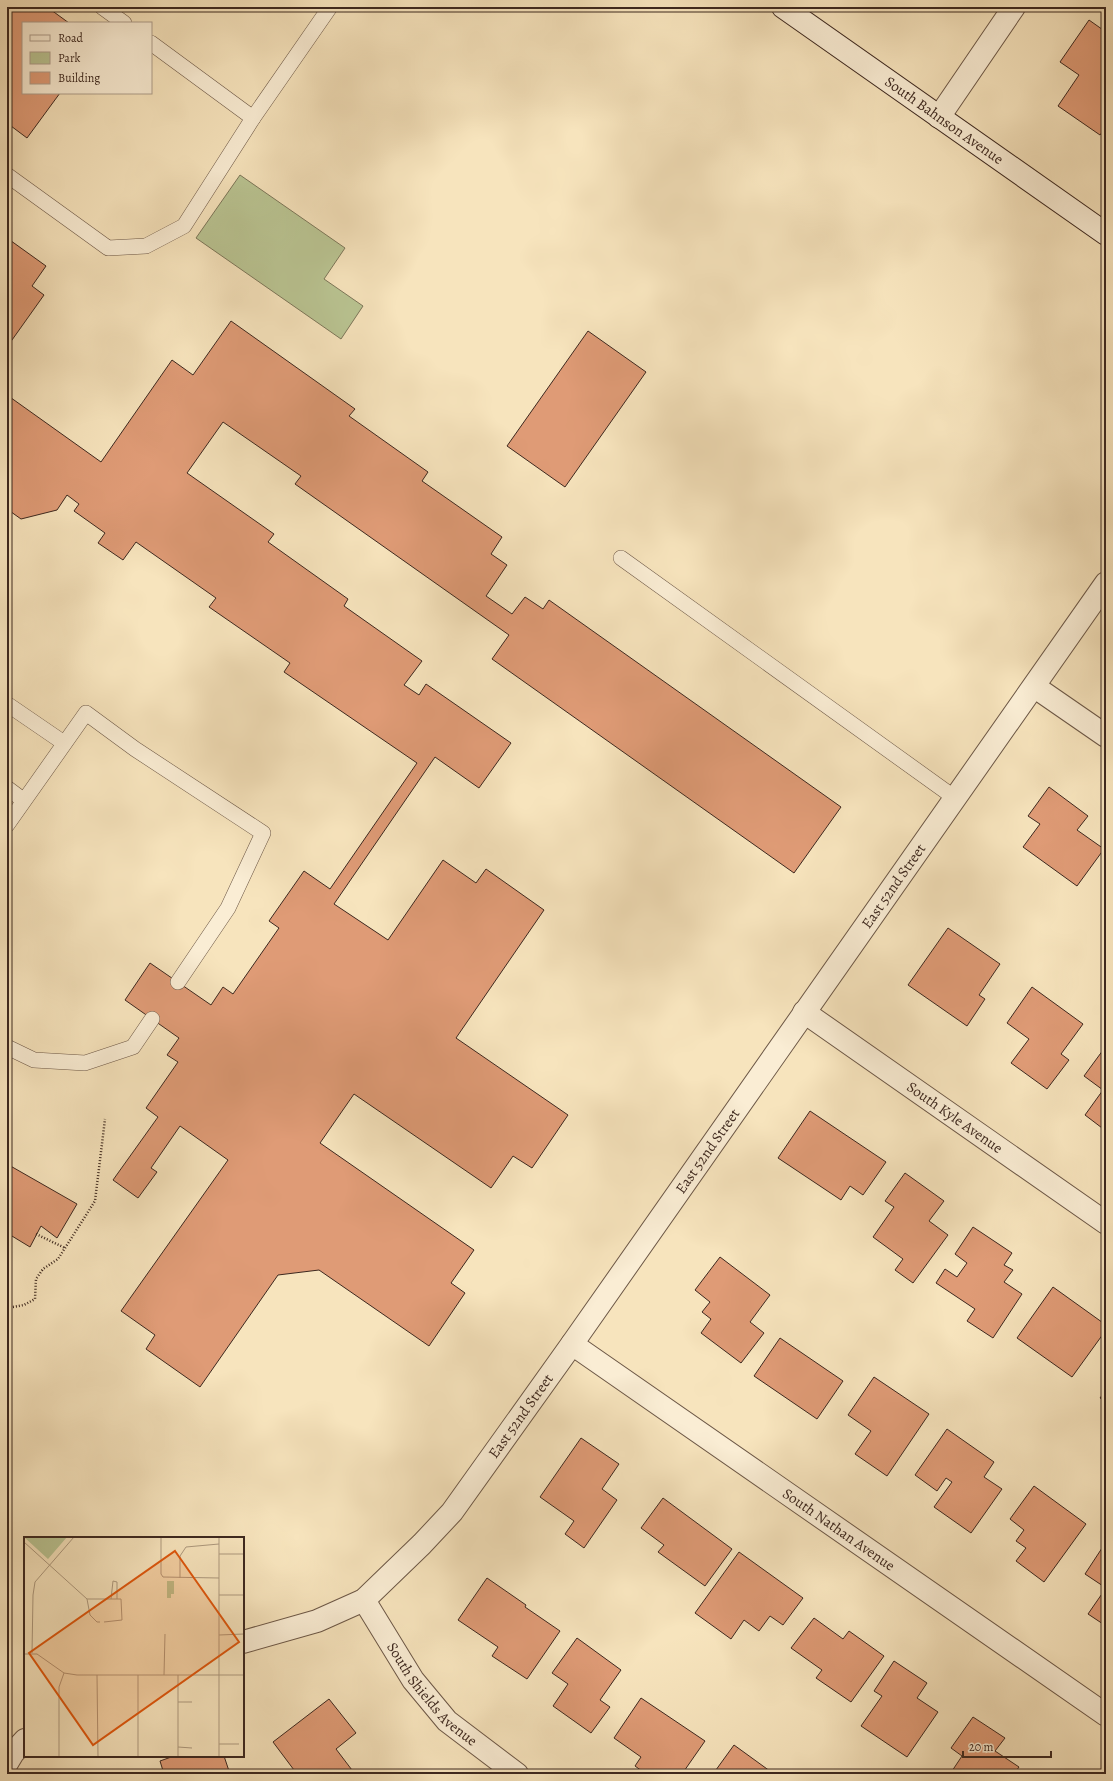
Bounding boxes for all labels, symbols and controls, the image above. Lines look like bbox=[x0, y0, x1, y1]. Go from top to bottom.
legend bbox=[22, 22, 152, 94]
text: Road bbox=[58, 30, 84, 46]
text: Park bbox=[58, 50, 81, 66]
text: Building bbox=[58, 70, 100, 86]
street label: South Bahnson Avenue bbox=[881, 72, 1008, 169]
street label: East 52nd Street bbox=[857, 839, 930, 932]
street label: South Kyle Avenue bbox=[903, 1077, 1007, 1158]
street label: East 52nd Street bbox=[671, 1105, 744, 1198]
street label: East 52nd Street bbox=[484, 1370, 558, 1462]
street label: South Nathan Avenue bbox=[779, 1483, 899, 1576]
inset map bbox=[24, 1537, 244, 1757]
street label: South Shields Avenue bbox=[382, 1638, 482, 1751]
scale bar bbox=[963, 1733, 1051, 1759]
text: 20 m bbox=[969, 1739, 993, 1755]

